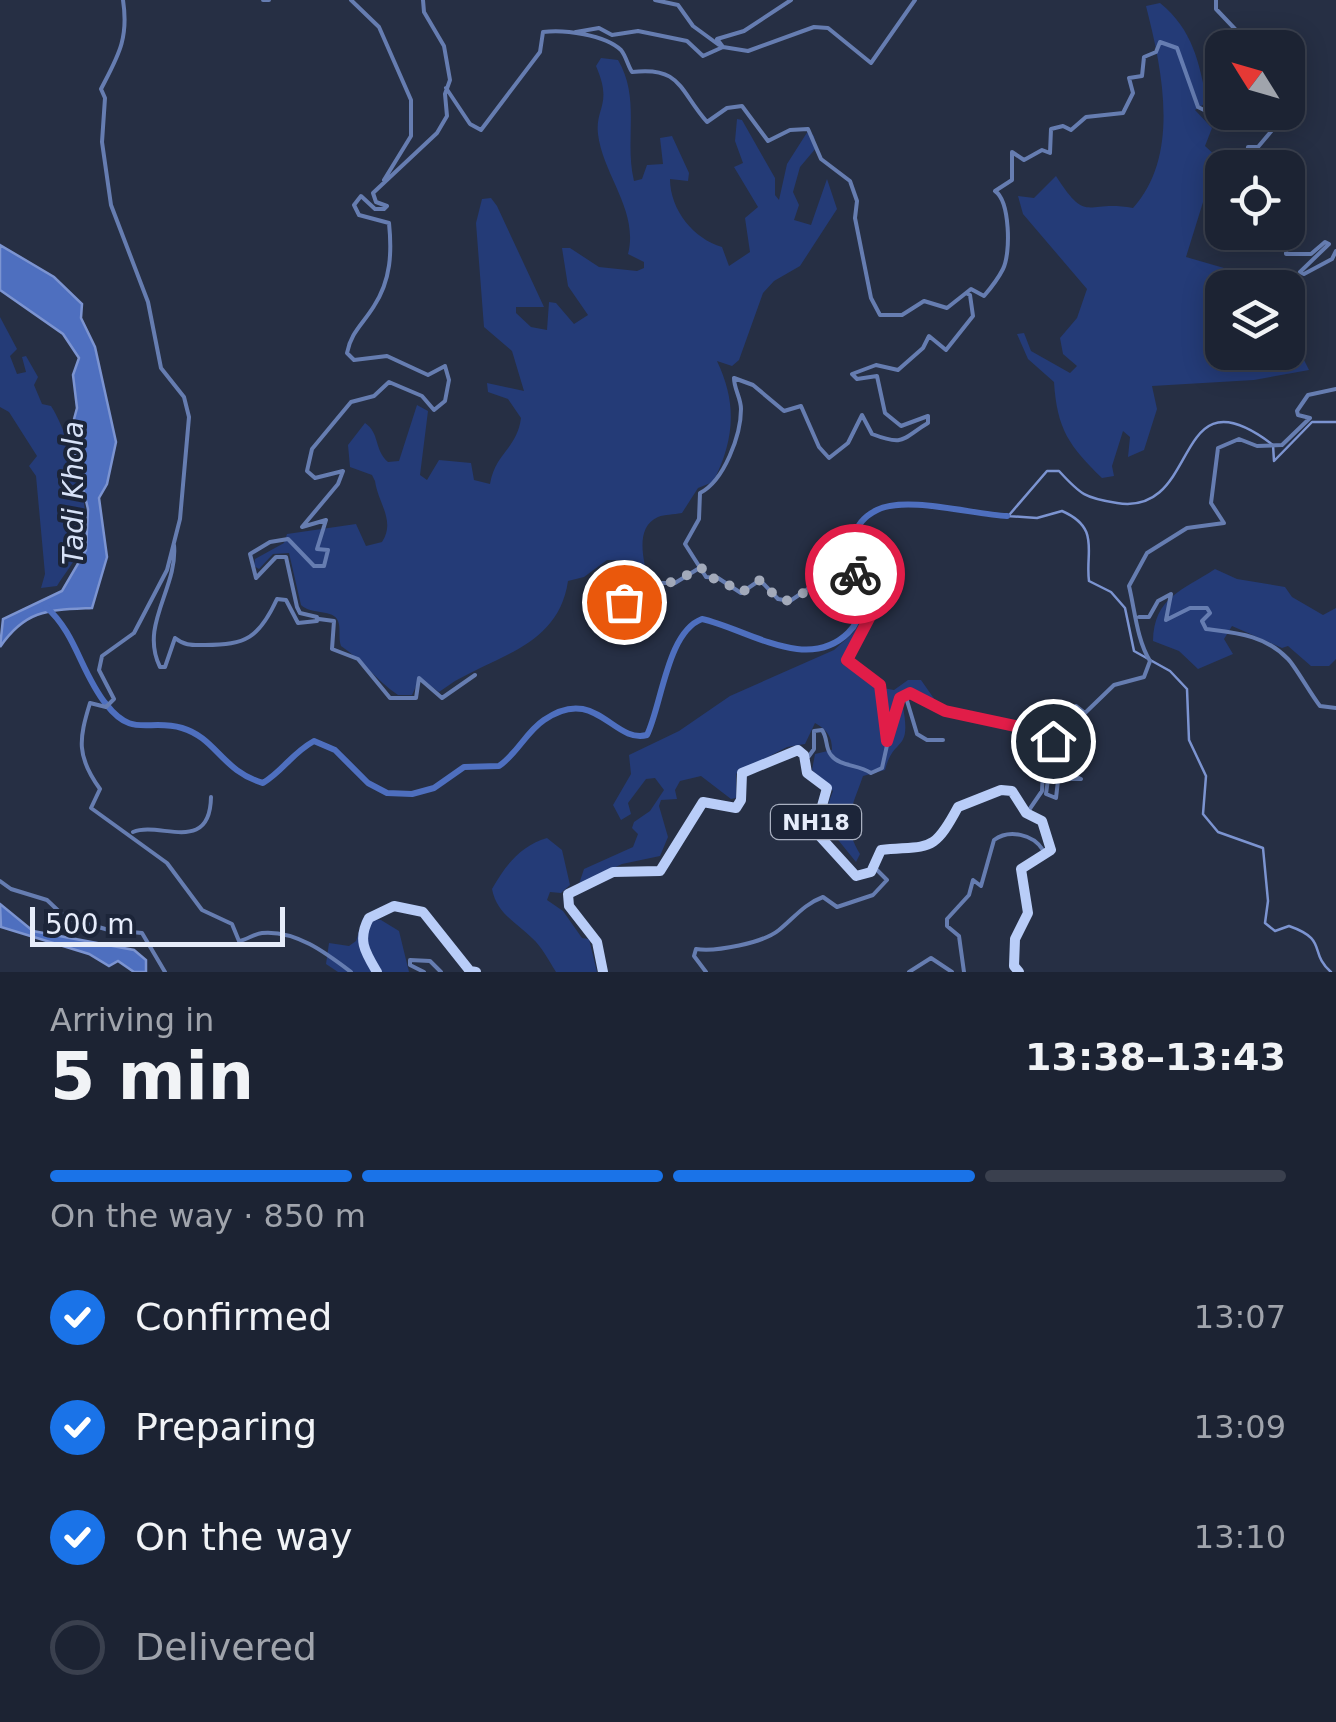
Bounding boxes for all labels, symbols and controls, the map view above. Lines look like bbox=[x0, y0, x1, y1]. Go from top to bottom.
north arrow bbox=[1205, 30, 1305, 130]
map controls bbox=[1205, 30, 1305, 370]
button: locate bbox=[1205, 150, 1305, 250]
button: layers bbox=[1205, 270, 1305, 370]
water label: Tadi Khola bbox=[57, 421, 90, 565]
courier bbox=[805, 524, 905, 624]
icon: bike bbox=[828, 547, 883, 602]
pin bbox=[582, 560, 667, 645]
icon: bag bbox=[597, 575, 652, 630]
pin bbox=[1011, 699, 1096, 784]
icon: home bbox=[1026, 714, 1081, 769]
road number: NH18 bbox=[771, 805, 861, 839]
scale bar bbox=[30, 902, 285, 946]
text: 500 m bbox=[45, 908, 135, 941]
text: Arriving in bbox=[50, 1001, 214, 1039]
text: 13:38–13:43 bbox=[1025, 1035, 1286, 1079]
text: 5 min bbox=[50, 1039, 254, 1114]
text: On the way · 850 m bbox=[50, 1197, 366, 1235]
icon: check bbox=[50, 1290, 105, 1345]
text: Confirmed bbox=[135, 1295, 332, 1339]
text: 13:07 bbox=[1194, 1298, 1286, 1336]
icon: check bbox=[50, 1400, 105, 1455]
text: Preparing bbox=[135, 1405, 317, 1449]
text: 13:09 bbox=[1194, 1408, 1286, 1446]
icon: check bbox=[50, 1510, 105, 1565]
text: On the way bbox=[135, 1515, 352, 1559]
text: 13:10 bbox=[1194, 1518, 1286, 1556]
text: Delivered bbox=[135, 1625, 317, 1669]

